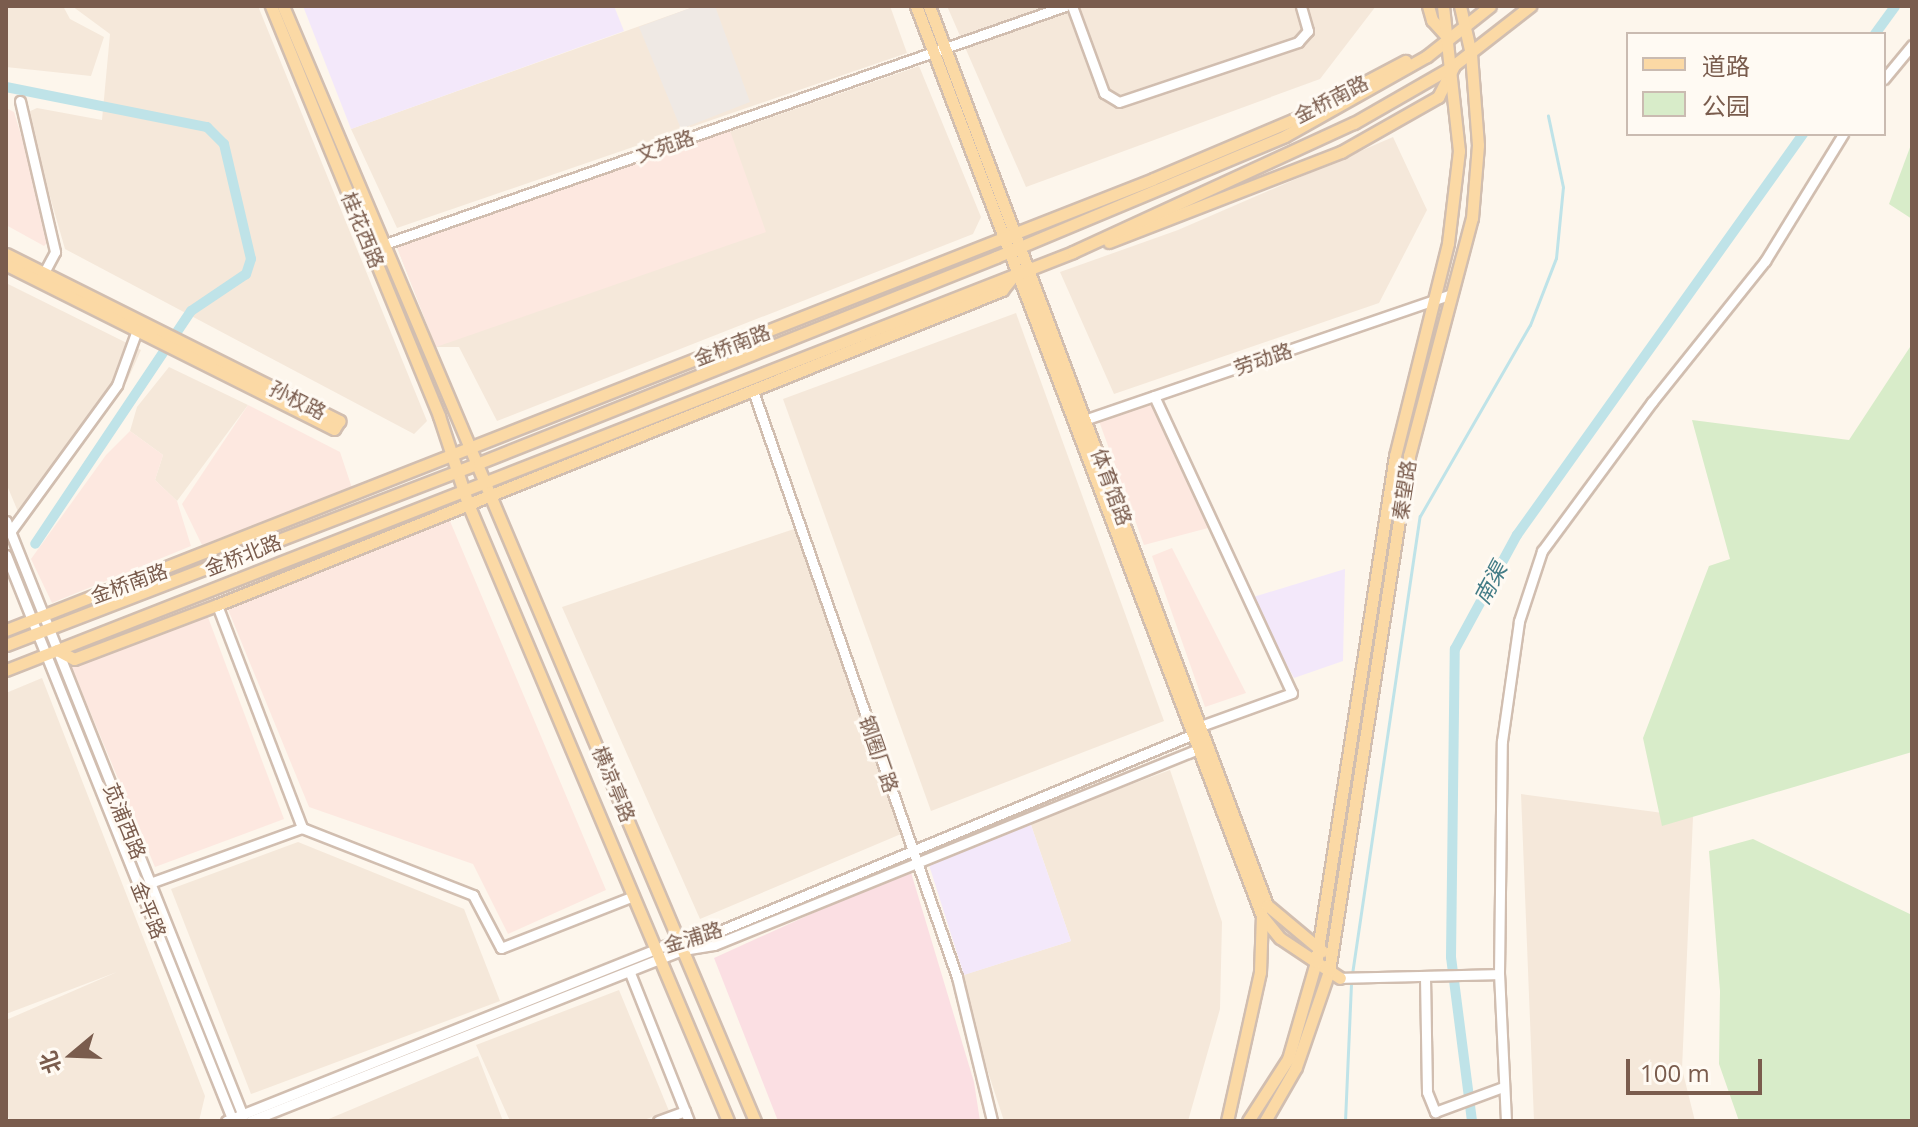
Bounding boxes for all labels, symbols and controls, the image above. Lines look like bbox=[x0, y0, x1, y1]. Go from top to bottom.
legend bbox=[1626, 32, 1886, 136]
text: 道路 bbox=[1702, 49, 1750, 82]
street label: 金桥南路 bbox=[1290, 70, 1372, 128]
text: 公园 bbox=[1702, 89, 1750, 122]
street label: 文苑路 bbox=[633, 125, 697, 167]
street label: 桂花西路 bbox=[337, 188, 389, 272]
street label: 金桥南路 bbox=[690, 319, 774, 371]
street label: 劳动路 bbox=[1231, 338, 1295, 380]
street label: 孙权路 bbox=[266, 376, 330, 424]
street label: 体育馆路 bbox=[1087, 445, 1137, 529]
street label: 秦望路 bbox=[1387, 458, 1421, 522]
street label: 金桥北路 bbox=[201, 529, 285, 581]
water label: 南渠 bbox=[1468, 557, 1512, 609]
street label: 金桥南路 bbox=[87, 558, 171, 608]
street label: 钢圈厂路 bbox=[855, 712, 903, 796]
street label: 横凉亭路 bbox=[588, 742, 640, 826]
street label: 苋浦西路 bbox=[99, 779, 151, 863]
street label: 金平路 bbox=[127, 878, 171, 942]
street label: 金浦路 bbox=[661, 917, 725, 957]
north arrow bbox=[32, 1015, 112, 1095]
scale bar bbox=[1630, 1043, 1766, 1093]
text: 北 bbox=[32, 1048, 67, 1078]
text: 100 m bbox=[1640, 1056, 1710, 1089]

